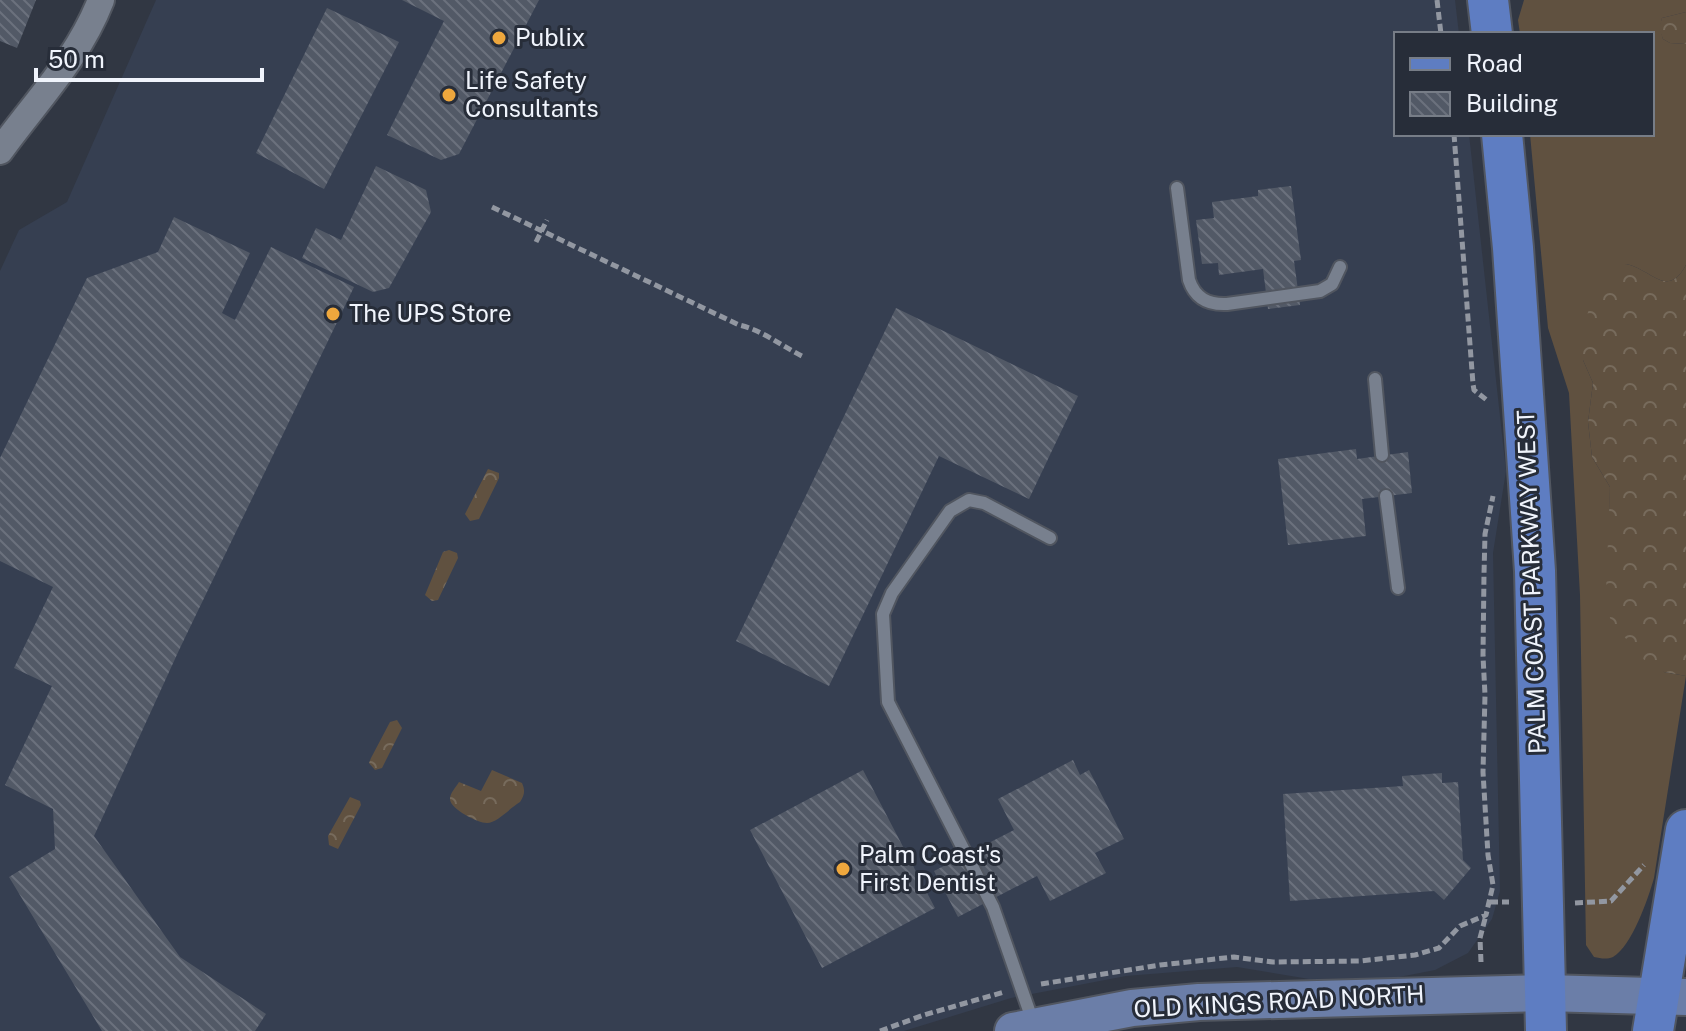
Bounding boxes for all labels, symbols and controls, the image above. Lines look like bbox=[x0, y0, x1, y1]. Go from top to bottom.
place label: Publix bbox=[515, 23, 585, 51]
marker: Publix bbox=[490, 29, 508, 47]
scale bar bbox=[36, 32, 262, 82]
legend bbox=[1394, 32, 1654, 136]
text: 50 m bbox=[48, 45, 105, 73]
text: Road bbox=[1466, 49, 1523, 77]
place label: Life Safety Consultants bbox=[465, 66, 599, 122]
marker: Life Safety Consultants bbox=[440, 86, 458, 104]
text: Building bbox=[1466, 89, 1558, 117]
place label: The UPS Store bbox=[349, 299, 512, 327]
marker: The UPS Store bbox=[324, 305, 342, 323]
street label: PALM COAST PARKWAY WEST bbox=[1511, 410, 1551, 754]
place label: Palm Coast's First Dentist bbox=[859, 840, 1001, 896]
marker: Palm Coast's First Dentist bbox=[834, 860, 852, 878]
street label: OLD KINGS ROAD NORTH bbox=[1133, 979, 1425, 1023]

